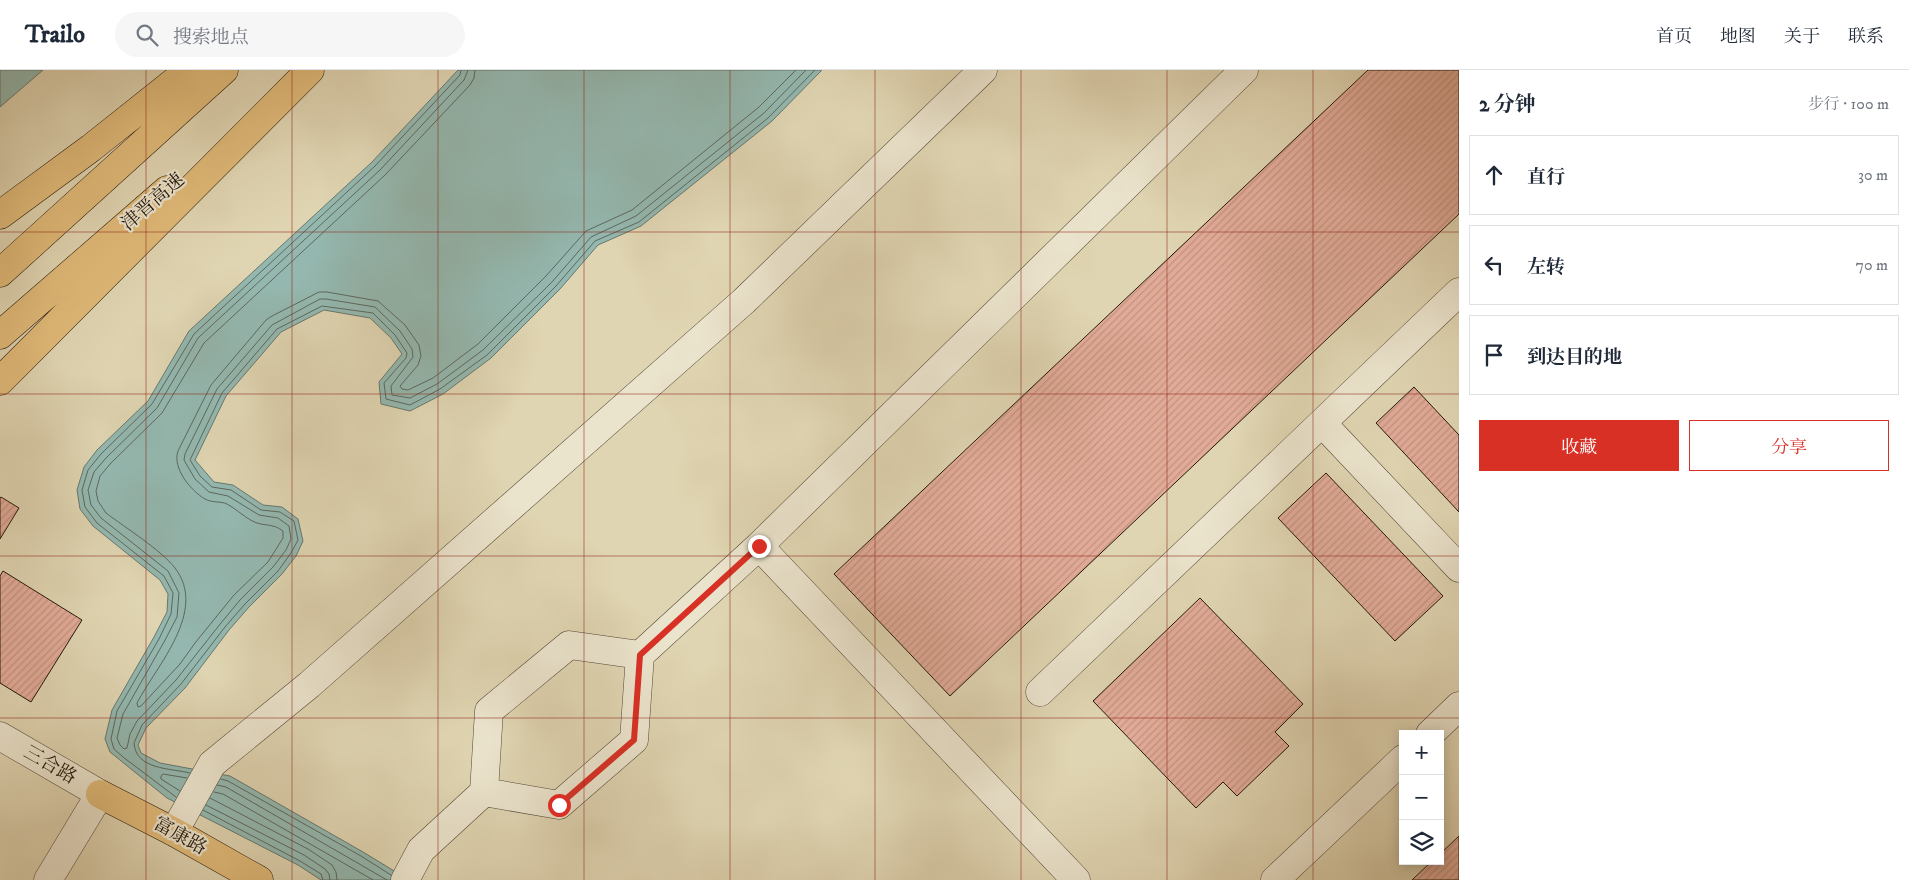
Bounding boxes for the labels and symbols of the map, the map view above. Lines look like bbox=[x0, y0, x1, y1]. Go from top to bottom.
street label: 津晋高速 bbox=[117, 168, 189, 236]
route end bbox=[748, 535, 771, 558]
street label: 三合路 bbox=[20, 741, 80, 789]
route start bbox=[548, 794, 571, 817]
street label: 富康路 bbox=[149, 812, 211, 860]

